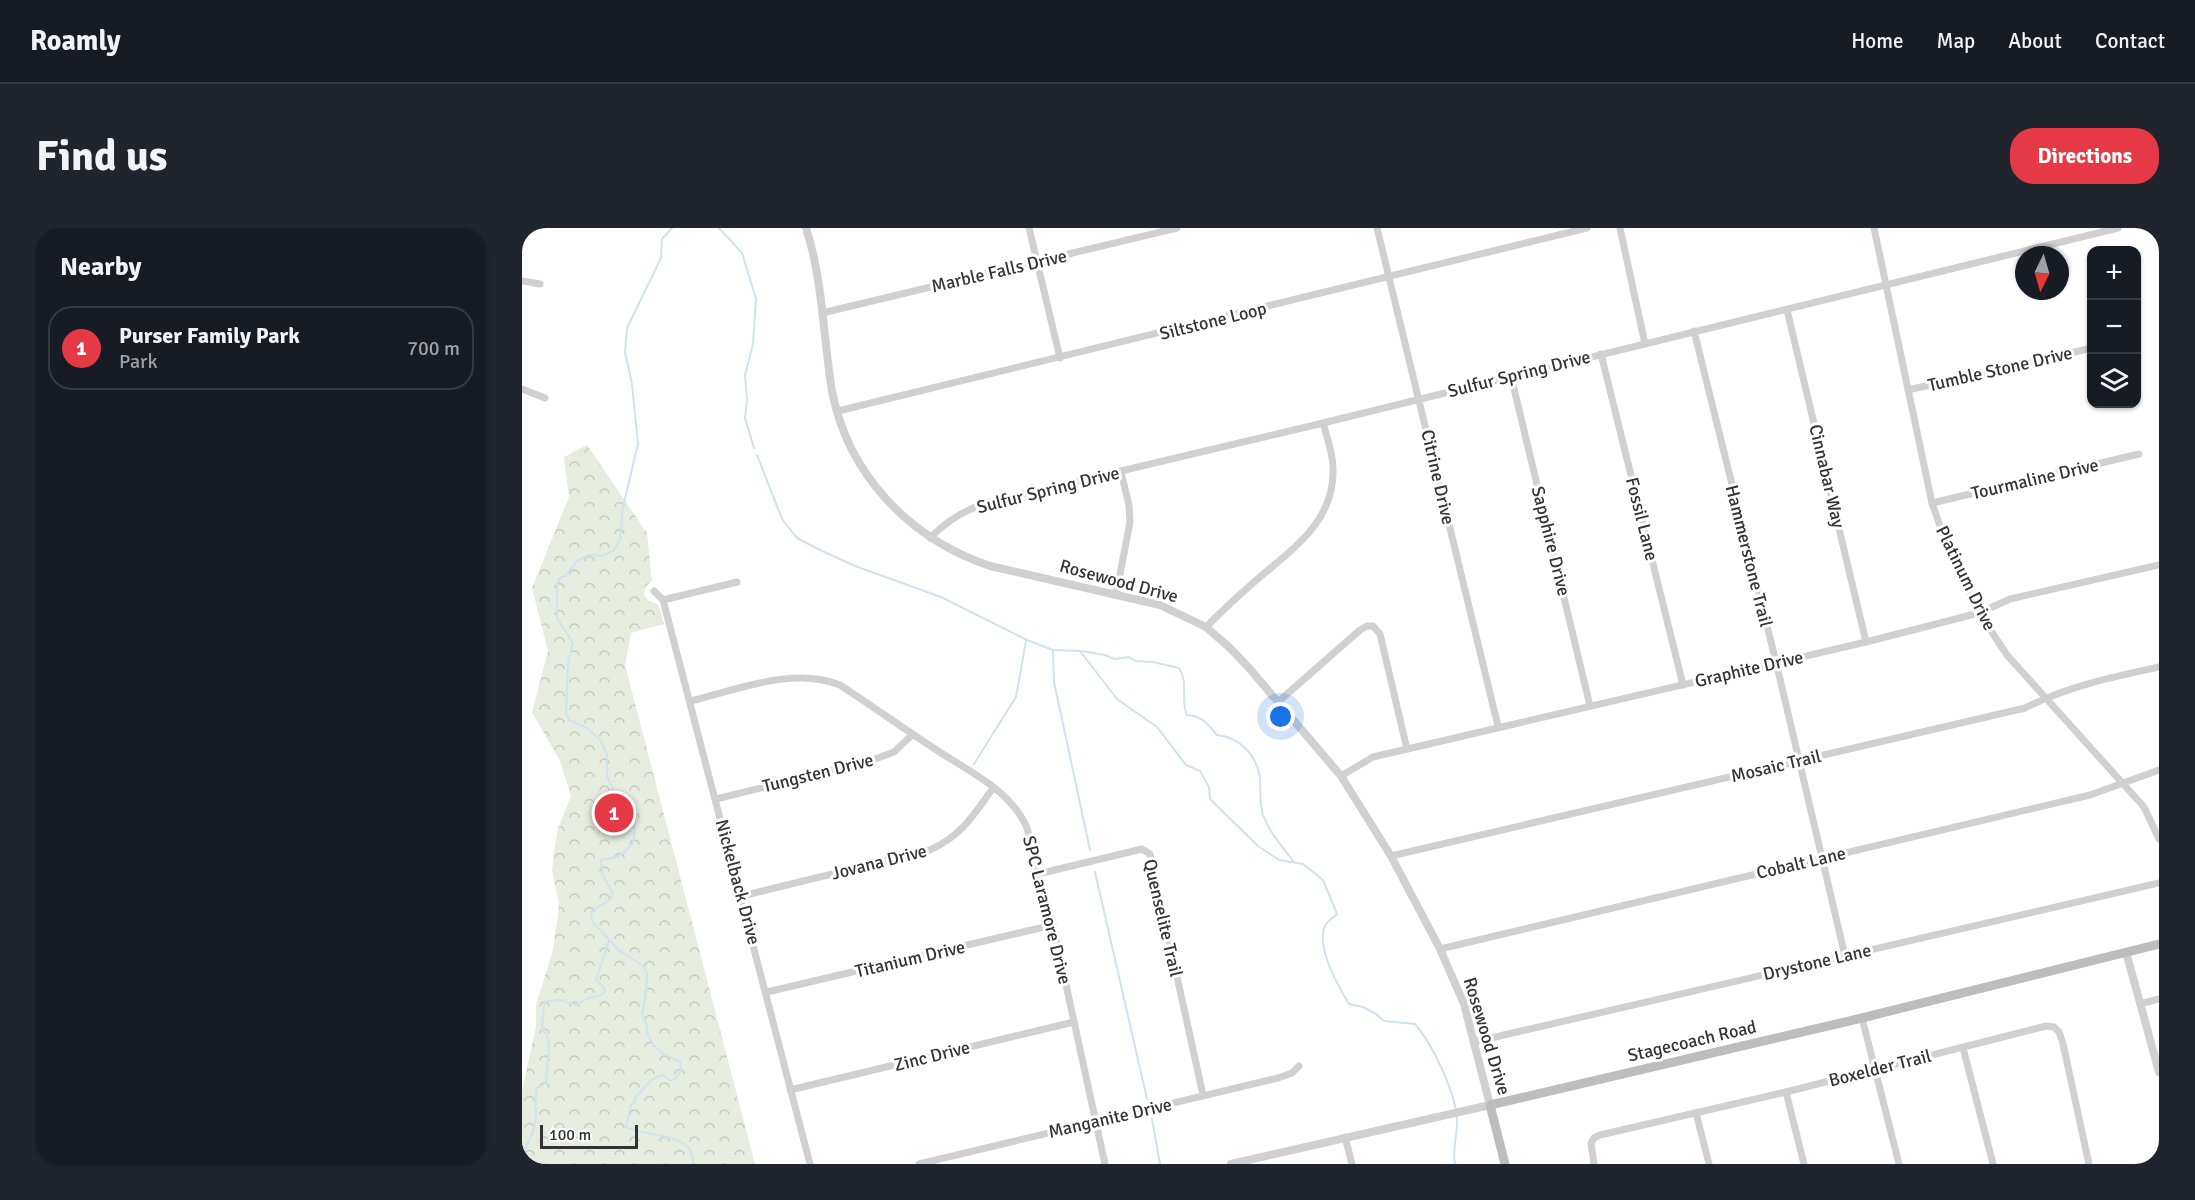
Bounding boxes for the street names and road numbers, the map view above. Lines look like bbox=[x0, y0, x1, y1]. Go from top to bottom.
street label: Marble Falls Drive bbox=[929, 245, 1069, 297]
street label: Siltstone Loop bbox=[1157, 297, 1269, 345]
street label: Tumble Stone Drive bbox=[1926, 342, 2074, 396]
street label: Sulfur Spring Drive bbox=[1445, 346, 1593, 402]
street label: Cinnabar Way bbox=[1804, 422, 1850, 531]
street label: Citrine Drive bbox=[1416, 427, 1460, 527]
street label: Tourmaline Drive bbox=[1969, 454, 2101, 504]
street label: Sulfur Spring Drive bbox=[974, 462, 1122, 518]
street label: Fossil Lane bbox=[1621, 475, 1663, 563]
street label: Hammerstone Trail bbox=[1721, 483, 1777, 629]
street label: Sapphire Drive bbox=[1527, 484, 1575, 598]
street label: Platinum Drive bbox=[1931, 522, 2001, 634]
street label: Rosewood Drive bbox=[1057, 555, 1181, 607]
street label: Graphite Drive bbox=[1693, 646, 1805, 692]
street label: Mosaic Trail bbox=[1729, 745, 1823, 787]
street label: Tungsten Drive bbox=[760, 749, 876, 797]
street label: Nickelback Drive bbox=[711, 817, 765, 947]
street label: SPC Laramore Drive bbox=[1018, 833, 1076, 987]
street label: Jovana Drive bbox=[829, 840, 929, 884]
street label: Cobalt Lane bbox=[1754, 842, 1848, 884]
street label: Quenselite Trail bbox=[1139, 857, 1187, 979]
street label: Titanium Drive bbox=[853, 936, 967, 982]
street label: Drystone Lane bbox=[1761, 939, 1873, 985]
street label: Rosewood Drive bbox=[1459, 975, 1515, 1097]
street label: Stagecoach Road bbox=[1625, 1015, 1759, 1067]
street label: Zinc Drive bbox=[892, 1036, 972, 1076]
street label: Boxelder Trail bbox=[1826, 1045, 1934, 1091]
street label: Manganite Drive bbox=[1046, 1093, 1174, 1143]

